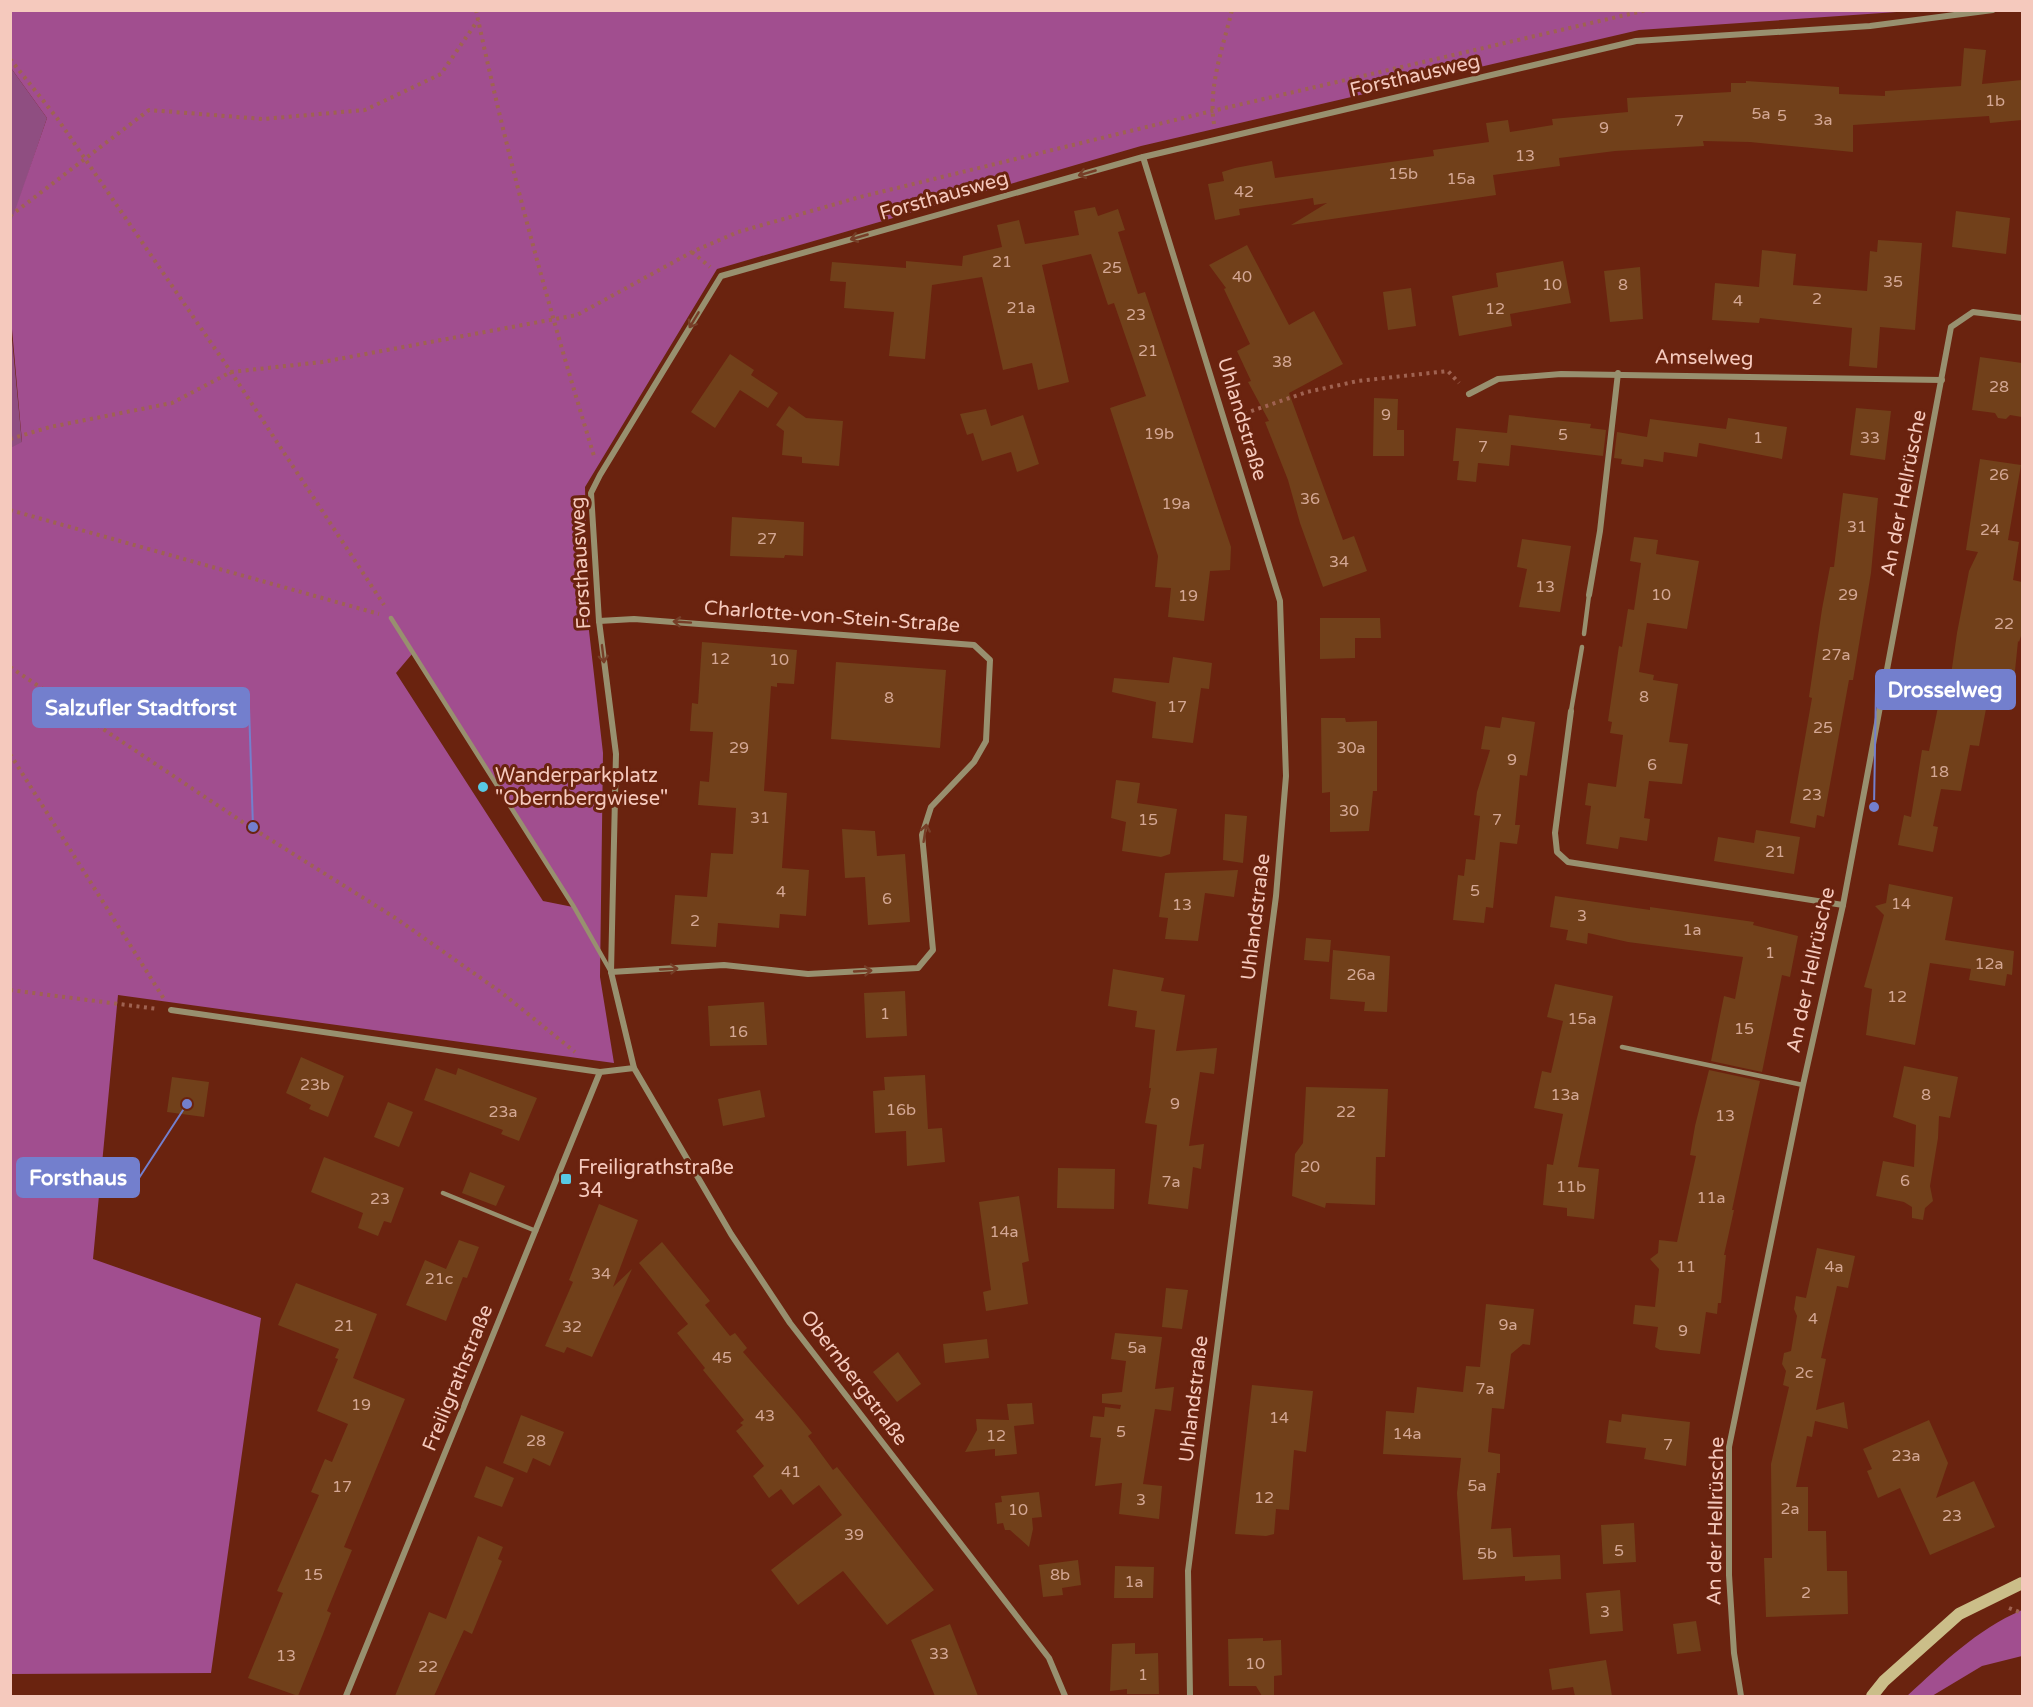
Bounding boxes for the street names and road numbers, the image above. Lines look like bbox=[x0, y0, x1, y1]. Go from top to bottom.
street label: Forsthausweg bbox=[1347, 49, 1483, 103]
street label: Forsthausweg bbox=[877, 166, 1011, 226]
street label: Amselweg bbox=[1654, 345, 1754, 371]
street label: Uhlandstraße bbox=[1212, 354, 1272, 484]
street label: An der Hellrüsche bbox=[1876, 408, 1932, 578]
street label: Forsthausweg bbox=[566, 496, 596, 630]
street label: Charlotte-von-Stein-Straße bbox=[703, 596, 961, 638]
street label: Uhlandstraße bbox=[1236, 852, 1276, 982]
street label: An der Hellrüsche bbox=[1782, 885, 1840, 1055]
street label: Freiligrathstraße bbox=[418, 1301, 498, 1455]
street label: Obernbergstraße bbox=[795, 1306, 913, 1450]
street label: Uhlandstraße bbox=[1174, 1334, 1214, 1464]
street label: An der Hellrüsche bbox=[1703, 1436, 1729, 1606]

